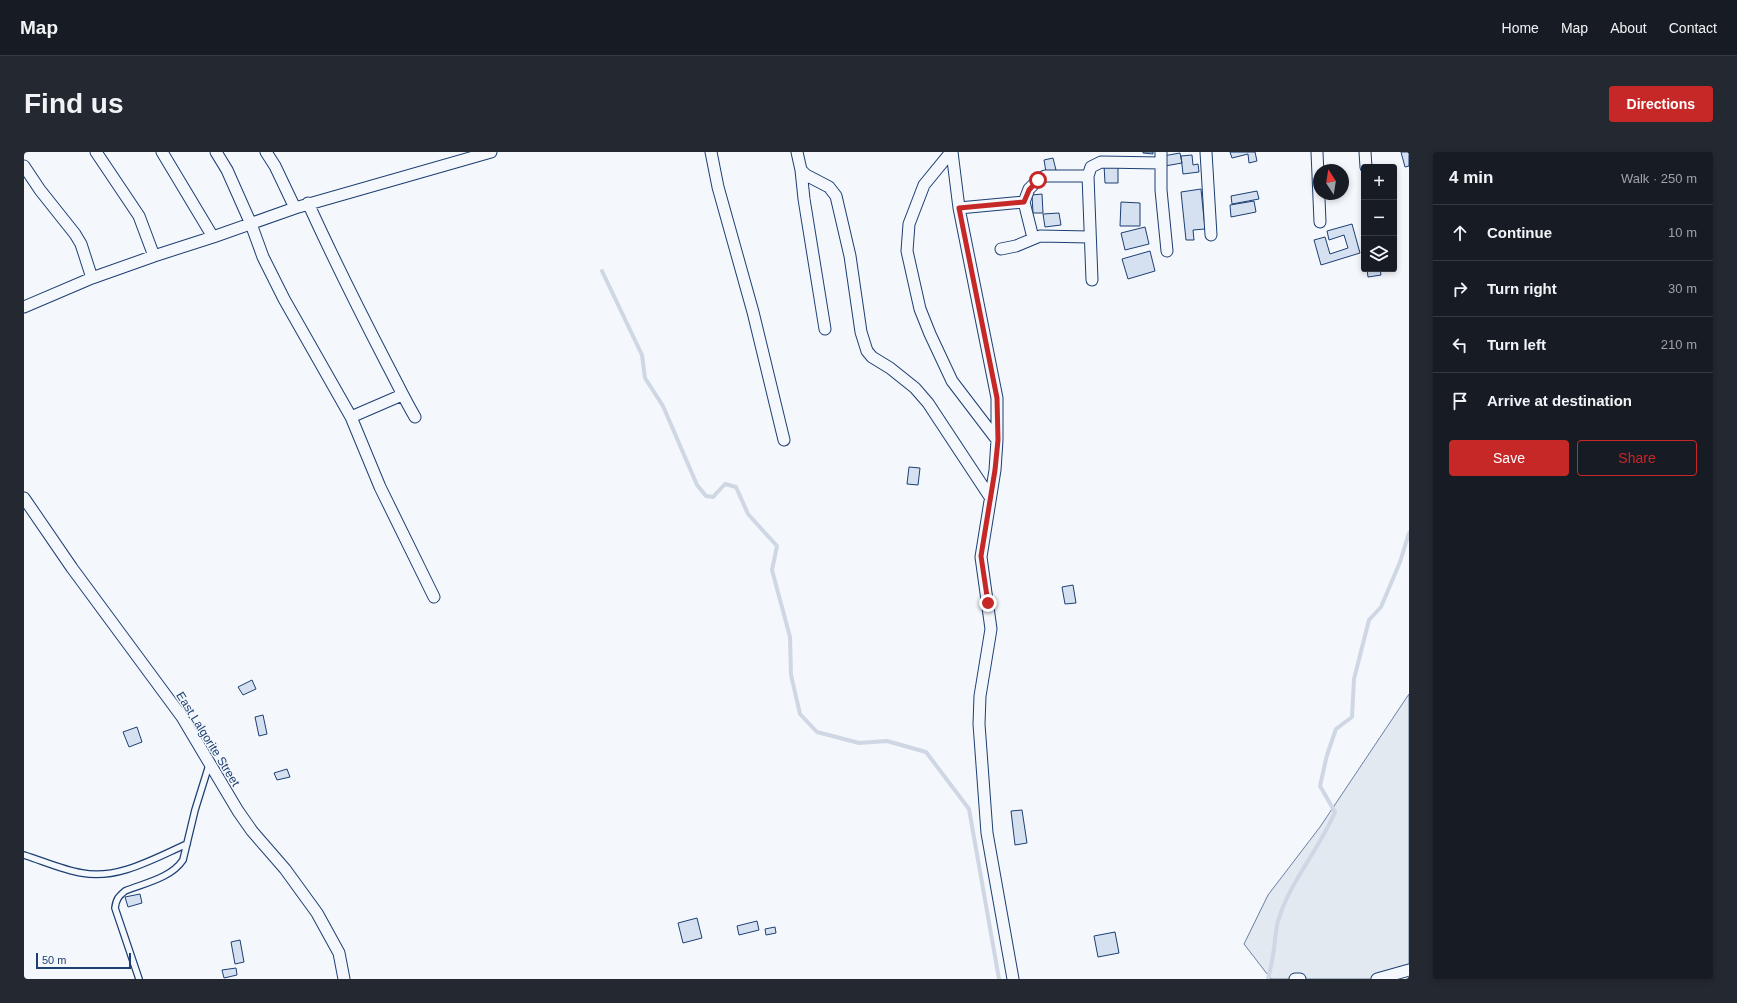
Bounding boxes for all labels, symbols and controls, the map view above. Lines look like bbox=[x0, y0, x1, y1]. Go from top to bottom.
text: Map bbox=[20, 17, 58, 38]
text: Home bbox=[1502, 20, 1539, 36]
text: Map bbox=[1561, 20, 1588, 36]
text: About bbox=[1610, 20, 1647, 36]
text: Contact bbox=[1669, 20, 1717, 36]
button: Directions bbox=[1609, 86, 1713, 122]
text: Find us bbox=[24, 88, 124, 119]
north arrow bbox=[1313, 164, 1349, 200]
map controls bbox=[1361, 164, 1397, 272]
button: + bbox=[1361, 164, 1397, 200]
text: 4 min bbox=[1449, 168, 1493, 187]
route start bbox=[1029, 171, 1047, 189]
text: Walk · 250 m bbox=[1621, 171, 1697, 186]
button: − bbox=[1361, 200, 1397, 236]
icon: ahead bbox=[1449, 222, 1471, 244]
text: Continue bbox=[1487, 224, 1552, 241]
text: 10 m bbox=[1668, 225, 1697, 240]
button: layers bbox=[1361, 236, 1397, 272]
icon: right bbox=[1449, 278, 1471, 300]
text: Turn right bbox=[1487, 280, 1557, 297]
text: 30 m bbox=[1668, 281, 1697, 296]
icon: left bbox=[1449, 334, 1471, 356]
text: Turn left bbox=[1487, 336, 1546, 353]
text: 210 m bbox=[1661, 337, 1697, 352]
icon: arrive bbox=[1449, 390, 1471, 412]
text: Arrive at destination bbox=[1487, 392, 1632, 409]
button: Save bbox=[1449, 440, 1569, 476]
button: Share bbox=[1577, 440, 1697, 476]
route end bbox=[979, 594, 997, 612]
street label: East Lalgorite Street bbox=[173, 689, 243, 789]
scale bar bbox=[36, 951, 131, 970]
text: 50 m bbox=[42, 954, 66, 966]

